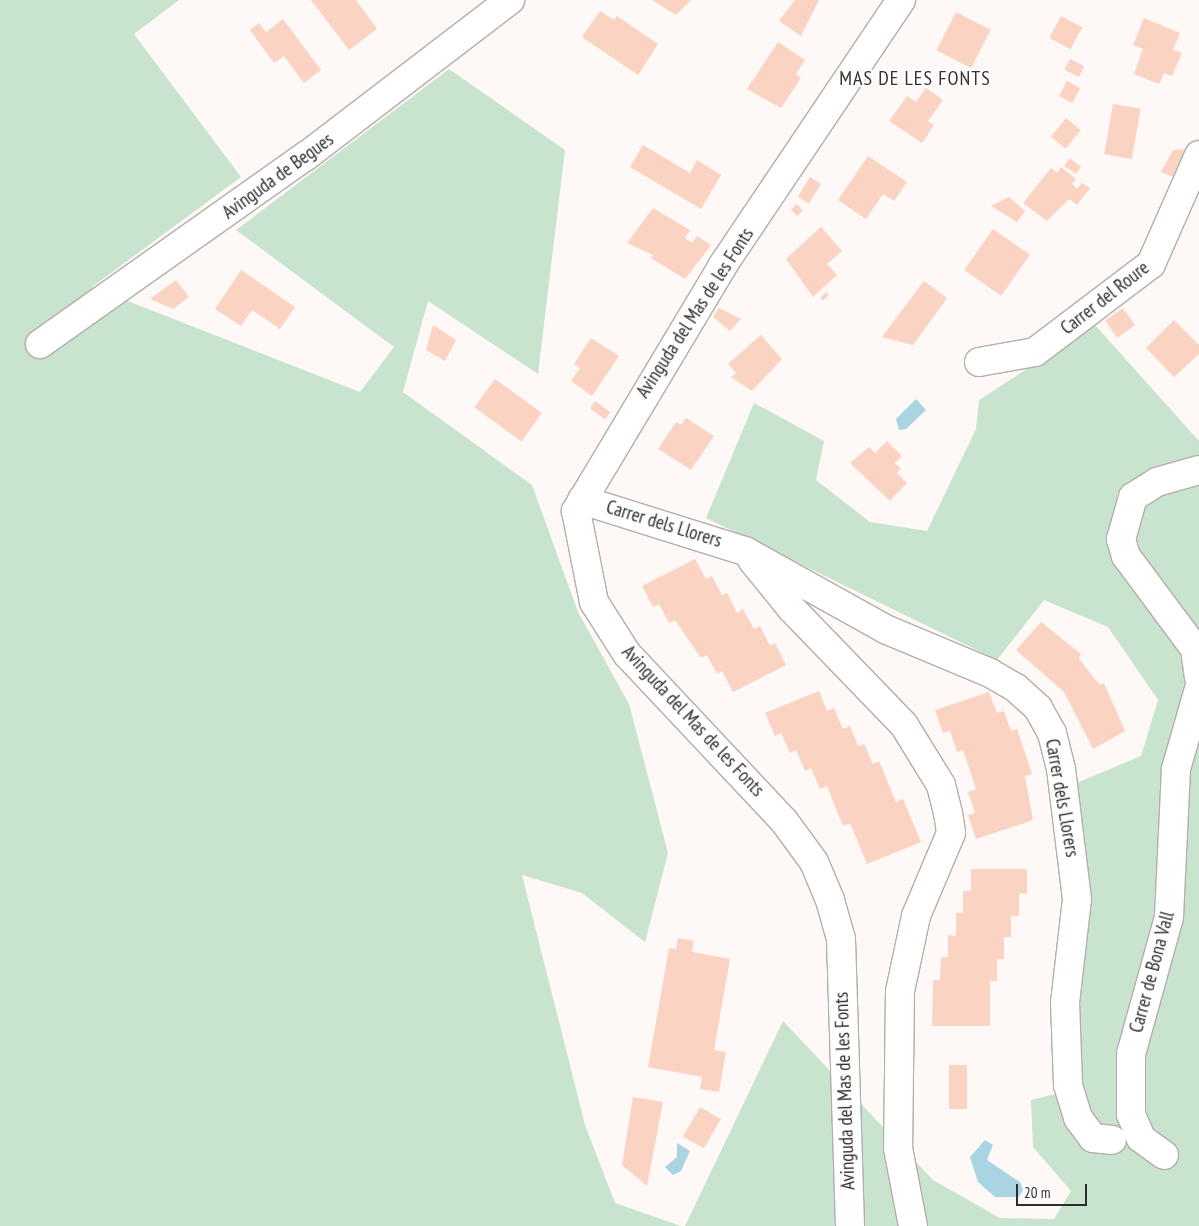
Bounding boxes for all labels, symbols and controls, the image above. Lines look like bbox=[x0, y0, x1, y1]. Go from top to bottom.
district label: MAS DE LES FONTS bbox=[837, 66, 993, 90]
street label: Avinguda de Begues bbox=[218, 128, 338, 224]
street label: Avinguda del Mas de les Fonts bbox=[631, 224, 759, 402]
street label: Carrer del Roure bbox=[1056, 256, 1154, 340]
street label: Carrer dels Llorers bbox=[603, 496, 725, 552]
street label: Avinguda del Mas de les Fonts bbox=[617, 641, 769, 801]
street label: Carrer dels Llorers bbox=[1040, 737, 1084, 859]
street label: Carrer de Bona Vall bbox=[1125, 909, 1179, 1035]
street label: Avinguda del Mas de les Fonts bbox=[830, 992, 860, 1190]
scale bar bbox=[1019, 1174, 1090, 1206]
text: 20 m bbox=[1024, 1183, 1050, 1202]

